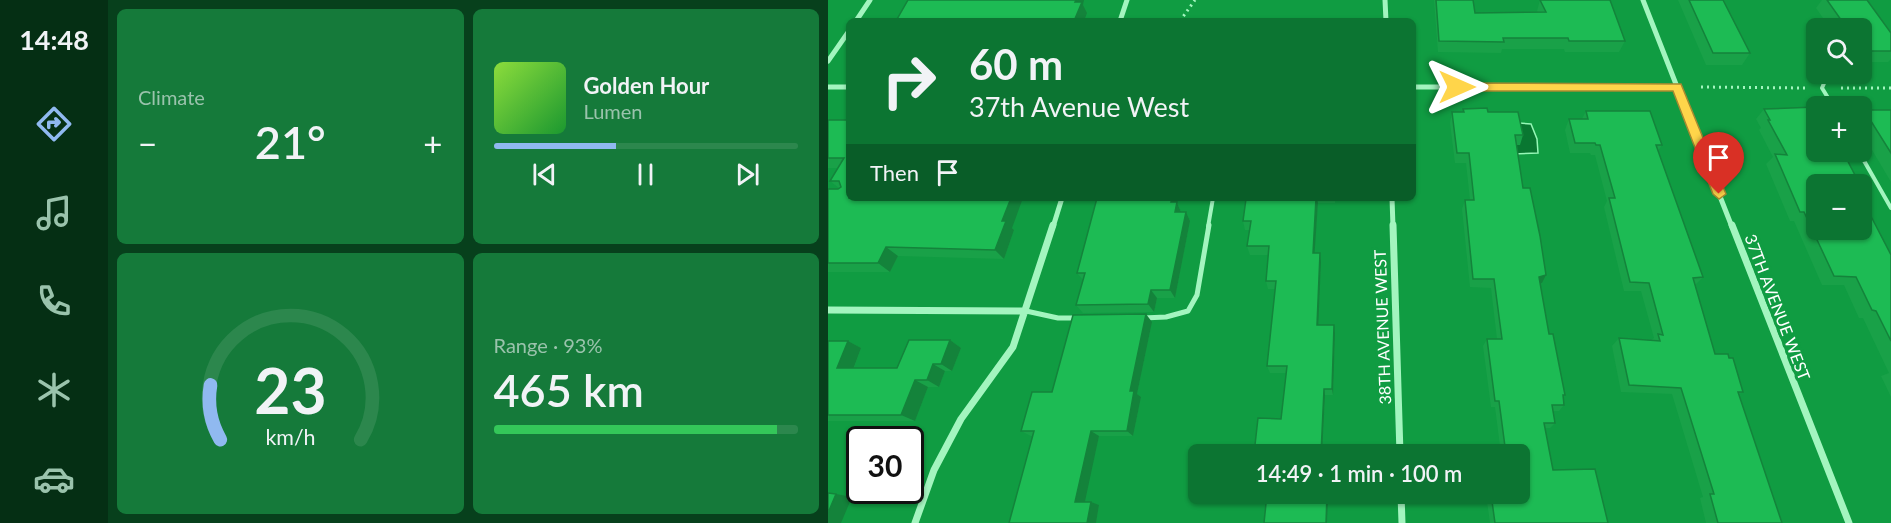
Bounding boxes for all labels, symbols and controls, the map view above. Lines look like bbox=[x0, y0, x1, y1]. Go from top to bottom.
map controls bbox=[1806, 18, 1872, 240]
button: search bbox=[1806, 18, 1872, 84]
text: 14:48 bbox=[19, 23, 89, 56]
text: 60 m bbox=[969, 39, 1063, 89]
icon: right bbox=[870, 42, 948, 120]
position arrow bbox=[1425, 55, 1489, 119]
text: Golden Hour bbox=[584, 72, 709, 99]
text: Climate bbox=[138, 85, 205, 109]
text: 37th Avenue West bbox=[969, 90, 1189, 123]
button: + bbox=[1806, 96, 1872, 162]
text: Lumen bbox=[584, 99, 643, 123]
icon: directions bbox=[33, 103, 75, 145]
text: 21° bbox=[255, 115, 326, 169]
text: − bbox=[138, 123, 157, 163]
text: + bbox=[423, 123, 442, 163]
pin bbox=[1693, 132, 1744, 194]
icon: arrive bbox=[1702, 141, 1735, 174]
icon: arrive bbox=[931, 156, 964, 189]
icon: previous bbox=[528, 158, 561, 191]
icon: pause bbox=[629, 158, 662, 191]
icon: next bbox=[731, 158, 764, 191]
text: Then bbox=[870, 159, 919, 186]
button: − bbox=[1806, 174, 1872, 240]
icon: music bbox=[33, 192, 75, 234]
street label: 37TH AVENUE WEST bbox=[1741, 231, 1815, 383]
street label: 38TH AVENUE WEST bbox=[1370, 249, 1394, 405]
icon: phone bbox=[33, 280, 75, 322]
text: Range · 93% bbox=[494, 333, 602, 357]
text: 23 bbox=[254, 352, 326, 427]
text: 465 km bbox=[494, 363, 644, 417]
icon: climate bbox=[33, 369, 75, 411]
text: km/h bbox=[265, 425, 315, 451]
speed limit sign: 30 bbox=[846, 426, 924, 504]
icon: car bbox=[33, 458, 75, 500]
text: 14:49 · 1 min · 100 m bbox=[1256, 460, 1462, 487]

